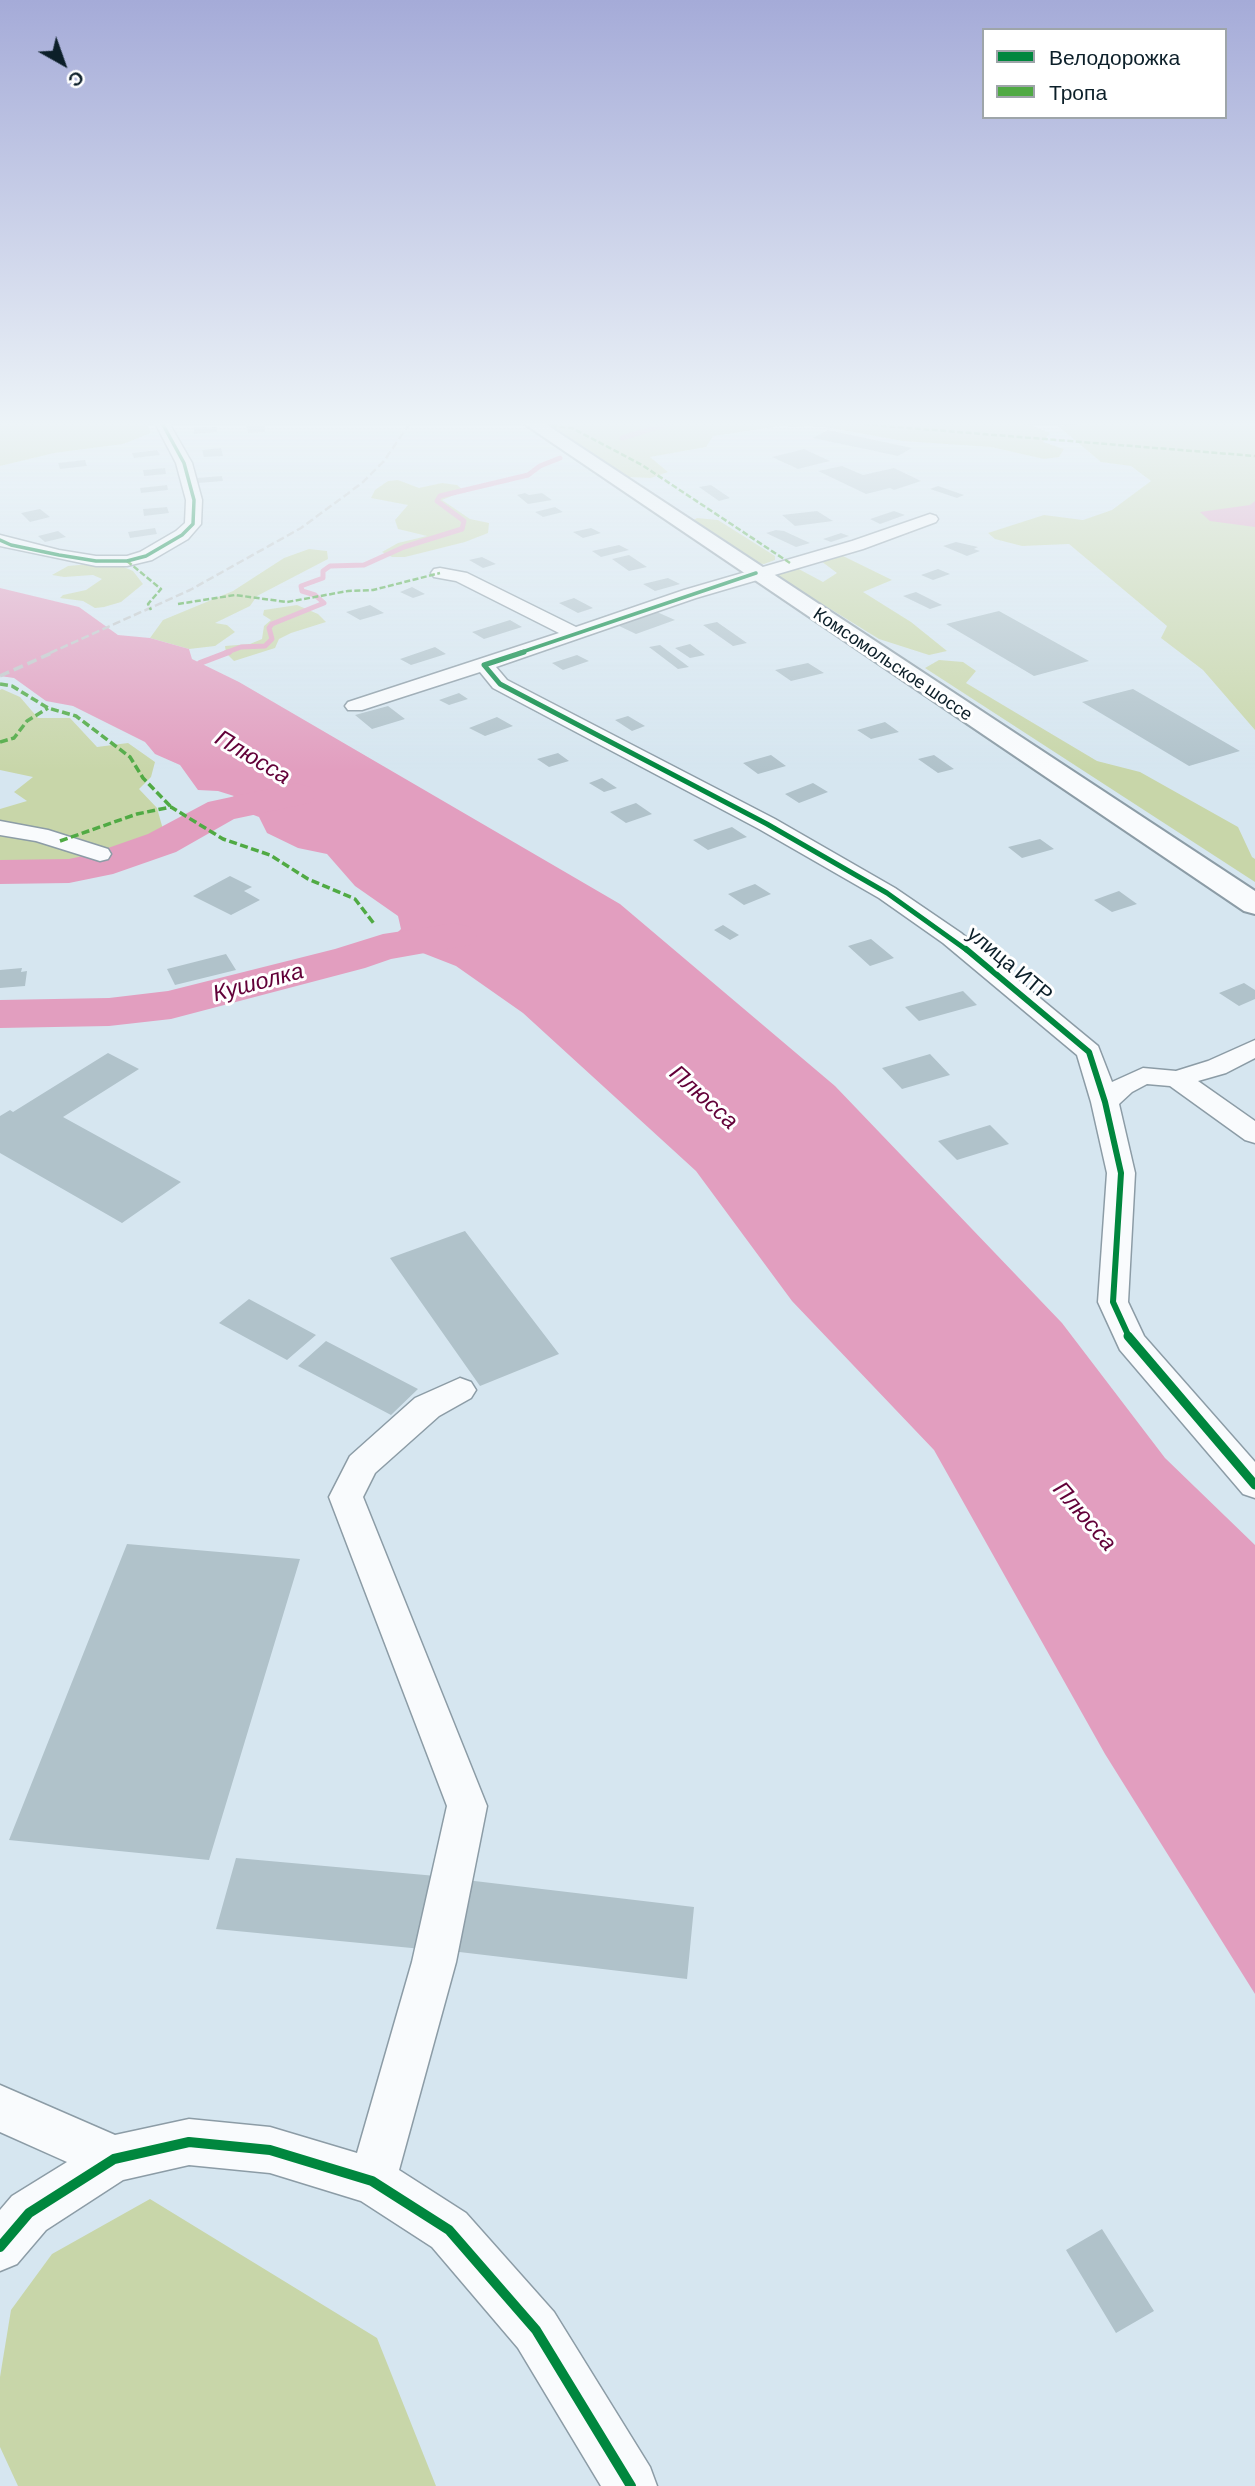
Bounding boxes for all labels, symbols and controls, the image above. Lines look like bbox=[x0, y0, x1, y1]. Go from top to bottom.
north arrow bbox=[28, 28, 98, 98]
legend bbox=[982, 28, 1227, 119]
text: Велодорожка bbox=[1049, 44, 1180, 69]
text: С bbox=[64, 66, 89, 93]
text: Тропа bbox=[1049, 79, 1107, 104]
street label: Комсомольское шоссе bbox=[809, 603, 977, 725]
water label: Плюсса bbox=[210, 724, 296, 790]
street label: улица ИТР bbox=[962, 921, 1058, 1007]
water label: Кушолка bbox=[210, 957, 306, 1007]
water label: Плюсса bbox=[664, 1059, 744, 1135]
water label: Плюсса bbox=[1047, 1476, 1123, 1556]

